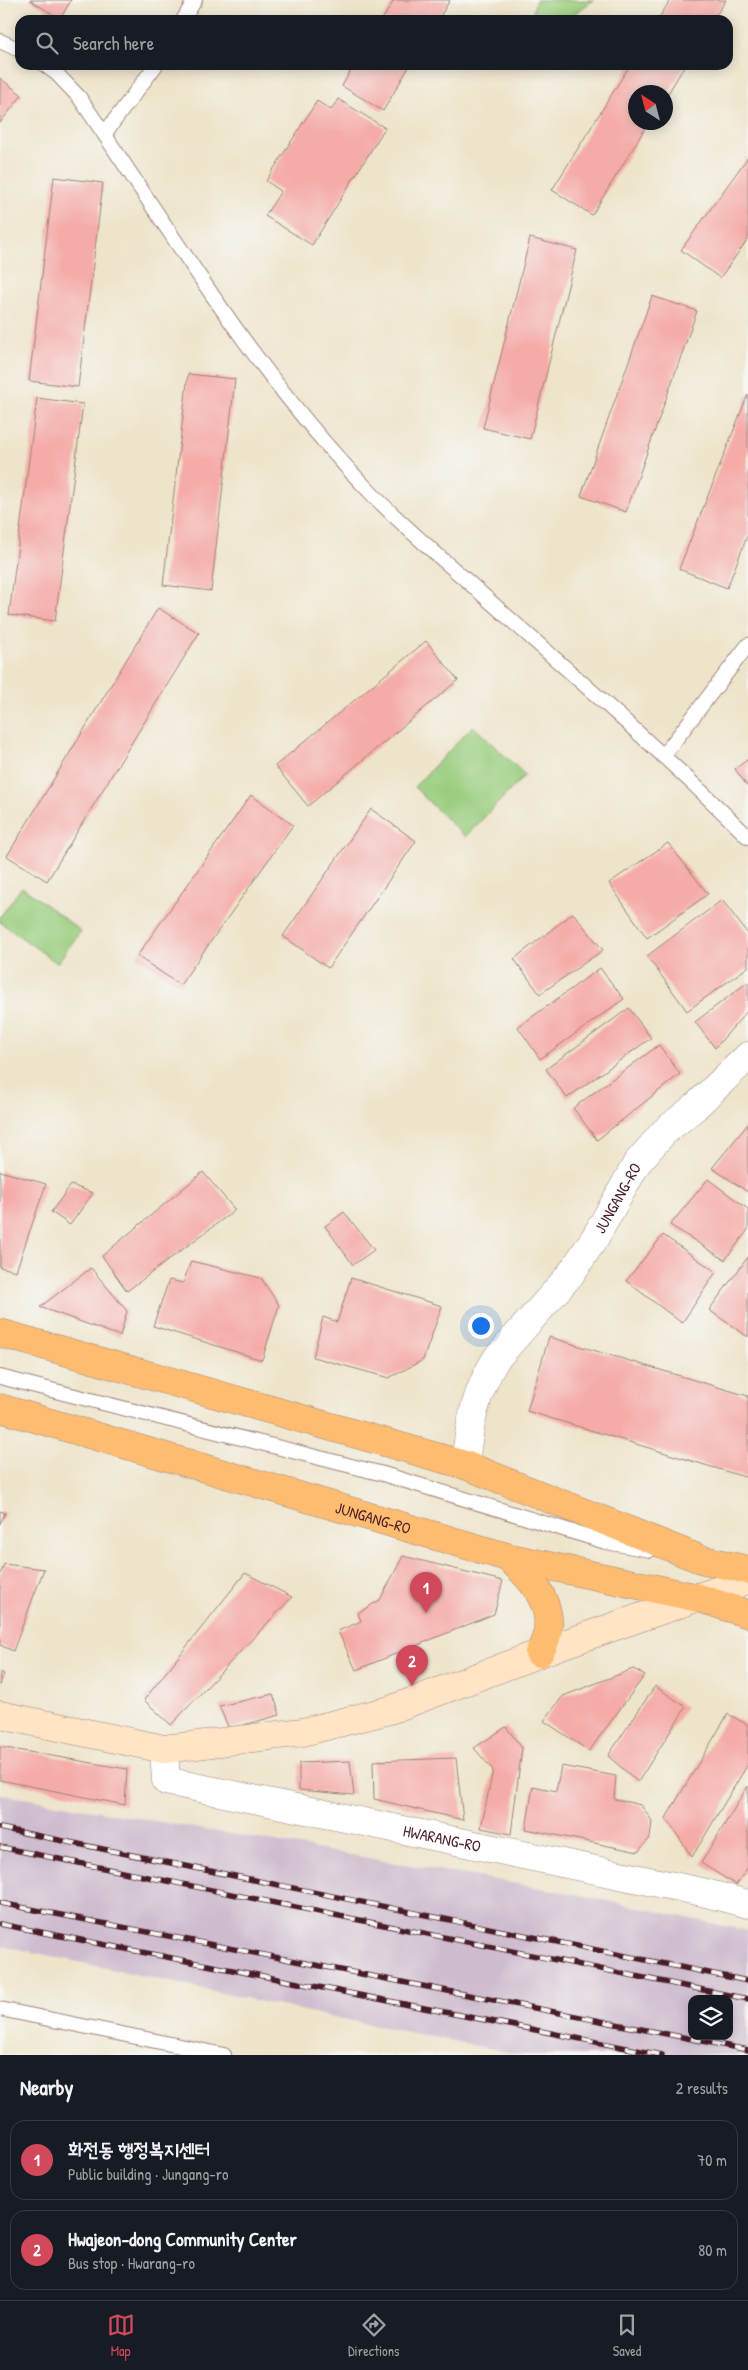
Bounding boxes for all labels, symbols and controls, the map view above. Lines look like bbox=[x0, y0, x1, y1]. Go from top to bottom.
search box bbox=[15, 15, 733, 70]
icon: search bbox=[33, 29, 61, 57]
text: Search here bbox=[73, 30, 154, 56]
north arrow bbox=[628, 85, 673, 130]
street label: JUNGANG-RO bbox=[589, 1159, 646, 1237]
your location bbox=[468, 1313, 494, 1339]
street label: JUNGANG-RO bbox=[333, 1496, 414, 1539]
pin: 1 bbox=[410, 1572, 442, 1613]
pin: 2 bbox=[396, 1645, 428, 1686]
street label: HWARANG-RO bbox=[401, 1819, 483, 1857]
map controls bbox=[688, 1995, 733, 2040]
button: layers bbox=[688, 1995, 733, 2040]
text: Nearby bbox=[20, 2073, 73, 2102]
text: 2 results bbox=[676, 2077, 728, 2099]
text: 화전동 행정복지센터 bbox=[68, 2136, 210, 2162]
text: 1 bbox=[34, 2149, 40, 2171]
text: 70 m bbox=[697, 2149, 727, 2171]
text: Public building · Jungang-ro bbox=[68, 2163, 228, 2185]
text: Hwajeon-dong Community Center bbox=[68, 2226, 297, 2252]
text: 2 bbox=[33, 2239, 41, 2261]
text: 80 m bbox=[698, 2239, 727, 2261]
text: Bus stop · Hwarang-ro bbox=[68, 2252, 195, 2274]
tab: Map bbox=[107, 2311, 135, 2360]
tab: Directions bbox=[348, 2311, 399, 2360]
tab: Saved bbox=[613, 2311, 641, 2360]

